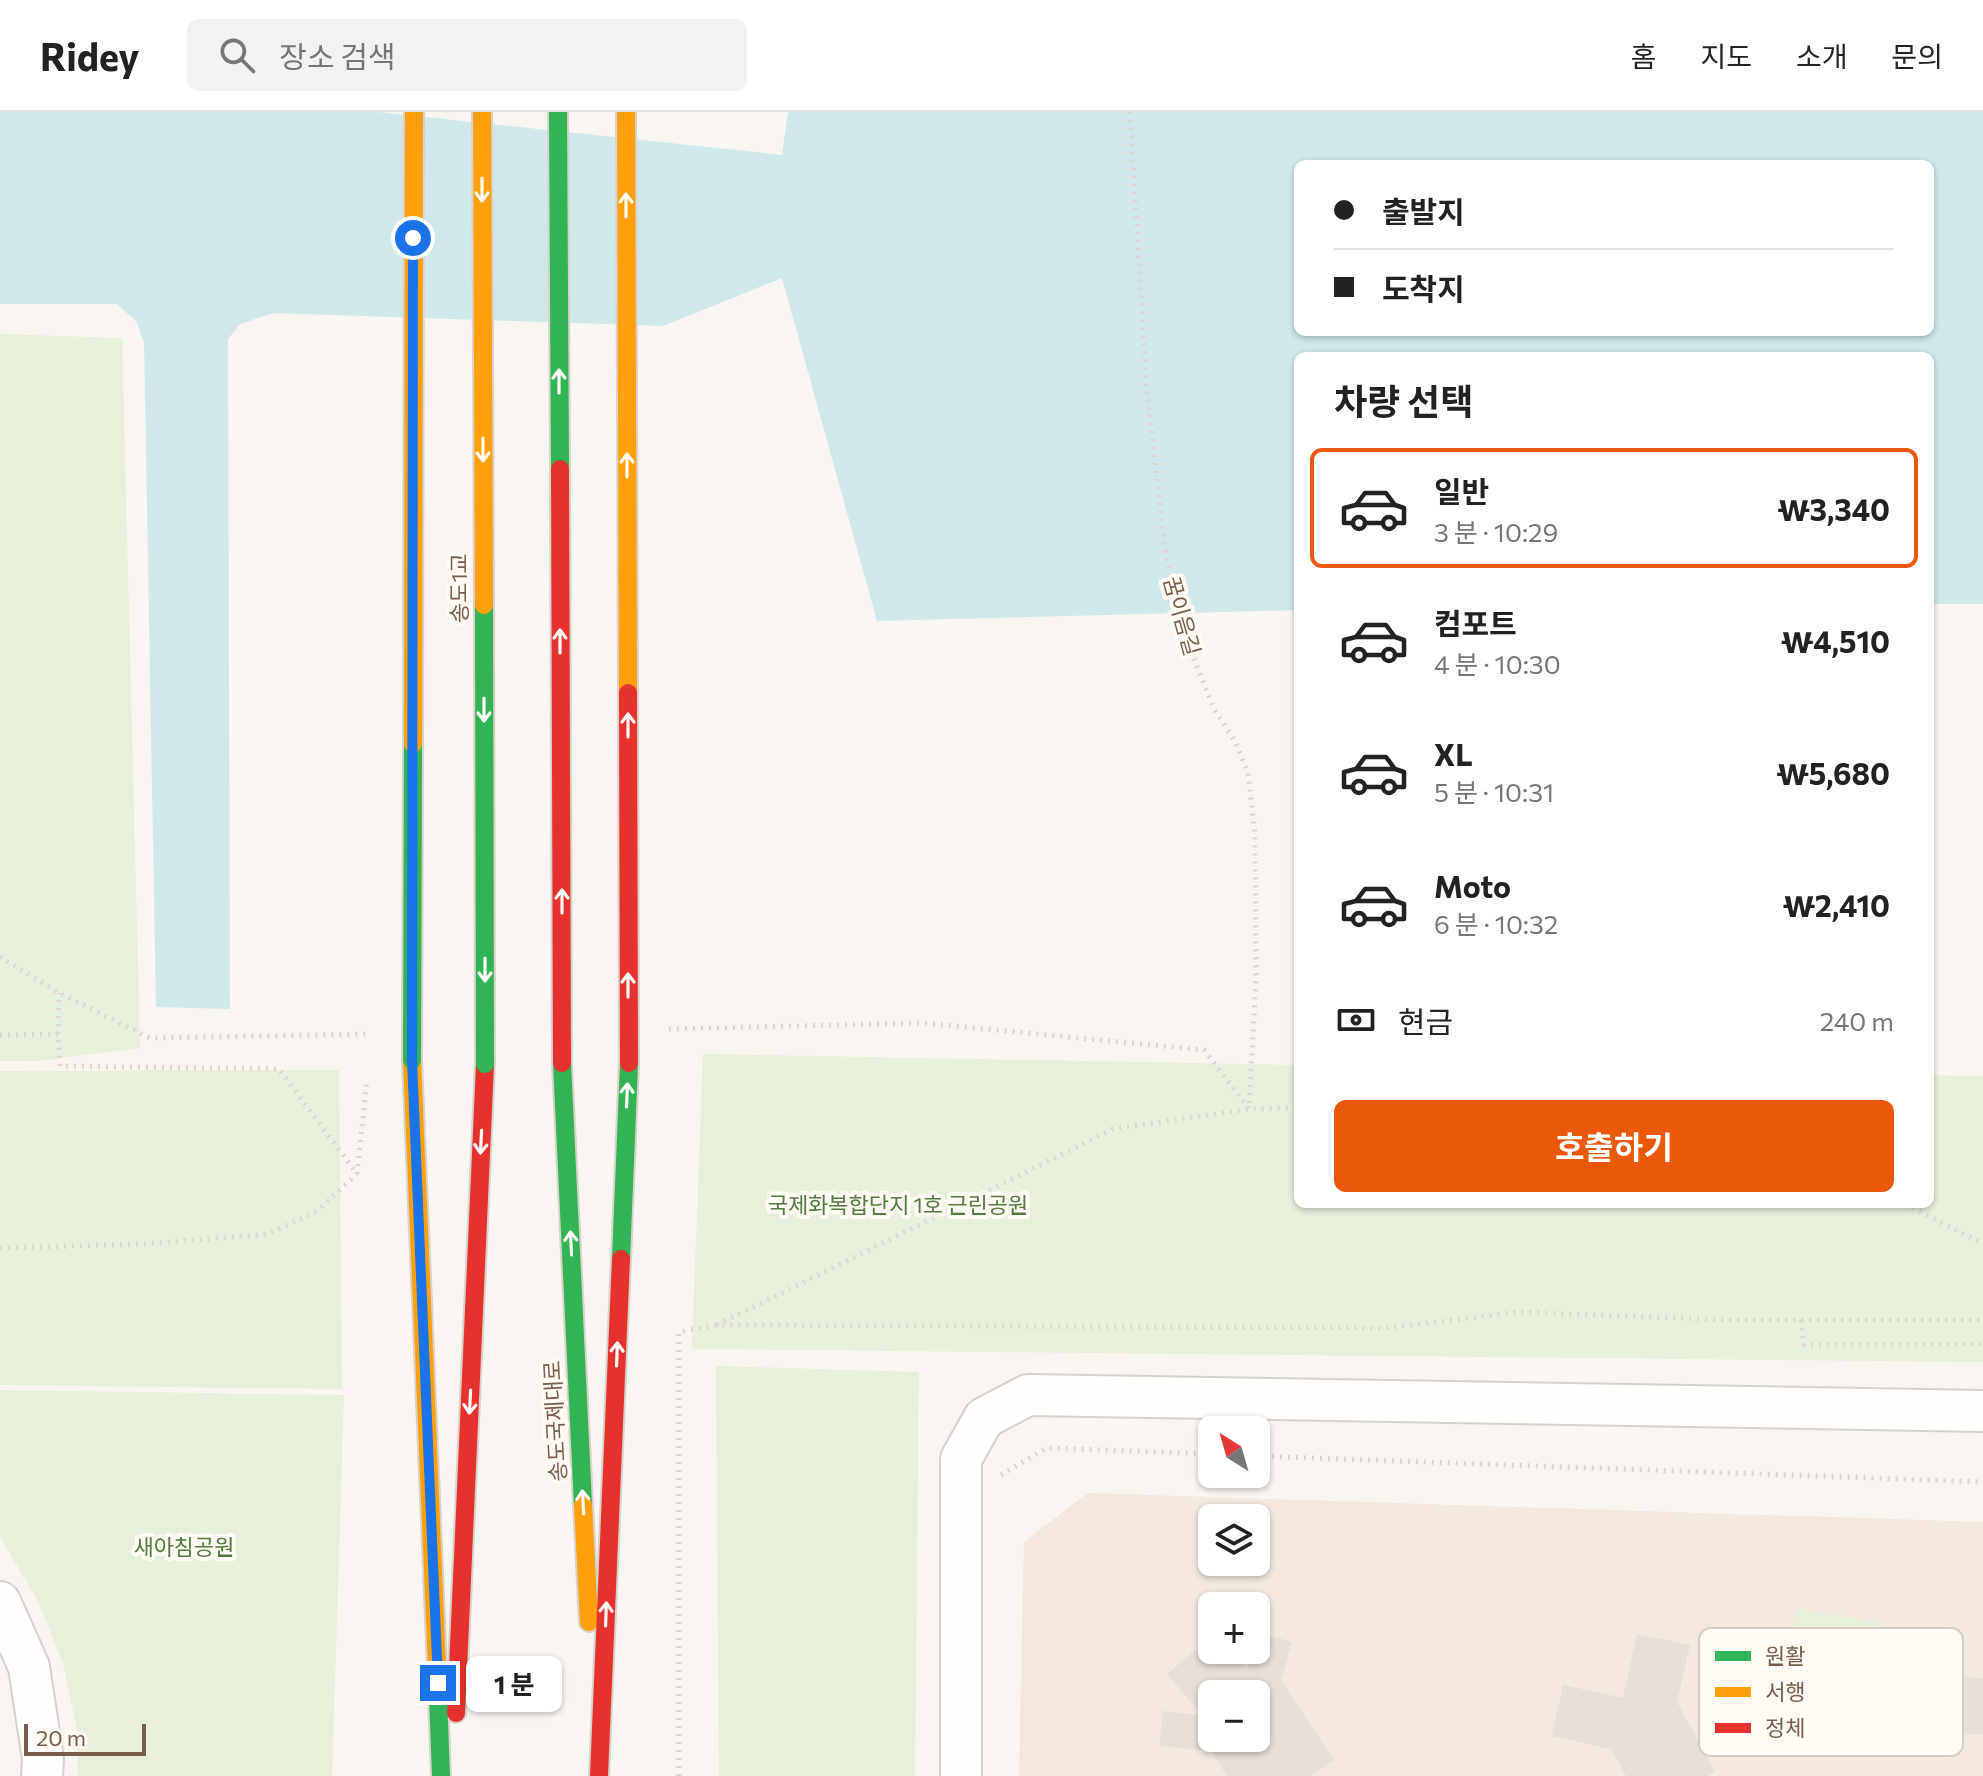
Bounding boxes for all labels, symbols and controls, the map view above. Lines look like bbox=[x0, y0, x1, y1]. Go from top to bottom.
search box bbox=[187, 19, 747, 91]
text: Ridey bbox=[40, 32, 139, 79]
icon: search bbox=[215, 33, 259, 77]
text: 장소 검색 bbox=[279, 37, 396, 74]
text: 홈 bbox=[1631, 39, 1656, 73]
text: 지도 bbox=[1700, 39, 1752, 73]
text: 소개 bbox=[1796, 39, 1847, 73]
text: 문의 bbox=[1891, 39, 1943, 73]
one-way arrow bbox=[474, 176, 490, 203]
one-way arrow bbox=[618, 192, 634, 219]
text: 출발지 bbox=[1382, 192, 1465, 229]
route start bbox=[395, 220, 431, 256]
text: 도착지 bbox=[1382, 269, 1465, 306]
one-way arrow bbox=[551, 368, 567, 395]
text: 차량 선택 bbox=[1334, 378, 1473, 422]
one-way arrow bbox=[475, 436, 491, 463]
one-way arrow bbox=[619, 452, 635, 479]
icon: car bbox=[1338, 472, 1410, 544]
text: 일반 bbox=[1434, 472, 1489, 509]
text: ₩3,340 bbox=[1777, 490, 1890, 527]
text: 3 분 · 10:29 bbox=[1434, 516, 1558, 547]
street label: 송도1교 bbox=[445, 553, 472, 623]
street label: 꿈이음길 bbox=[1158, 573, 1207, 658]
icon: car bbox=[1338, 604, 1410, 676]
text: 컴포트 bbox=[1434, 604, 1517, 641]
text: ₩4,510 bbox=[1781, 622, 1890, 659]
one-way arrow bbox=[552, 628, 568, 655]
text: 4 분 · 10:30 bbox=[1434, 648, 1561, 679]
one-way arrow bbox=[476, 696, 492, 723]
one-way arrow bbox=[620, 712, 635, 739]
text: XL bbox=[1434, 735, 1473, 772]
icon: car bbox=[1338, 736, 1410, 808]
text: ₩5,680 bbox=[1776, 754, 1890, 791]
text: 5 분 · 10:31 bbox=[1434, 776, 1554, 807]
text: Moto bbox=[1434, 867, 1511, 904]
icon: car bbox=[1338, 868, 1410, 940]
text: ₩2,410 bbox=[1783, 886, 1890, 923]
one-way arrow bbox=[554, 888, 570, 915]
text: 6 분 · 10:32 bbox=[1434, 908, 1558, 939]
one-way arrow bbox=[477, 956, 493, 983]
one-way arrow bbox=[620, 972, 636, 999]
icon: cash bbox=[1334, 998, 1378, 1042]
text: 현금 bbox=[1398, 1002, 1453, 1039]
text: 240 m bbox=[1820, 1005, 1894, 1036]
one-way arrow bbox=[620, 1082, 635, 1109]
button: 호출하기 bbox=[1334, 1100, 1894, 1192]
one-way arrow bbox=[474, 1128, 489, 1155]
park label: 국제화복합단지 1호 근린공원 bbox=[768, 1191, 1028, 1218]
one-way arrow bbox=[563, 1230, 578, 1257]
one-way arrow bbox=[609, 1341, 624, 1368]
street label: 송도국제대로 bbox=[538, 1360, 571, 1482]
one-way arrow bbox=[462, 1388, 477, 1415]
north arrow bbox=[1198, 1416, 1270, 1488]
map controls bbox=[1198, 1416, 1270, 1752]
one-way arrow bbox=[575, 1489, 590, 1516]
button: layers bbox=[1198, 1504, 1270, 1576]
park label: 새아침공원 bbox=[133, 1533, 235, 1560]
button: + bbox=[1198, 1592, 1270, 1664]
one-way arrow bbox=[598, 1601, 613, 1628]
legend bbox=[1699, 1628, 1963, 1756]
text: 원활 bbox=[1765, 1642, 1805, 1669]
callout: 1 분 bbox=[466, 1655, 562, 1711]
route end bbox=[420, 1665, 456, 1701]
text: 1 분 bbox=[494, 1668, 534, 1699]
text: 서행 bbox=[1765, 1678, 1805, 1705]
button: − bbox=[1198, 1680, 1270, 1752]
text: 정체 bbox=[1765, 1714, 1805, 1741]
scale bar bbox=[24, 1720, 146, 1756]
text: 20 m bbox=[36, 1724, 86, 1751]

